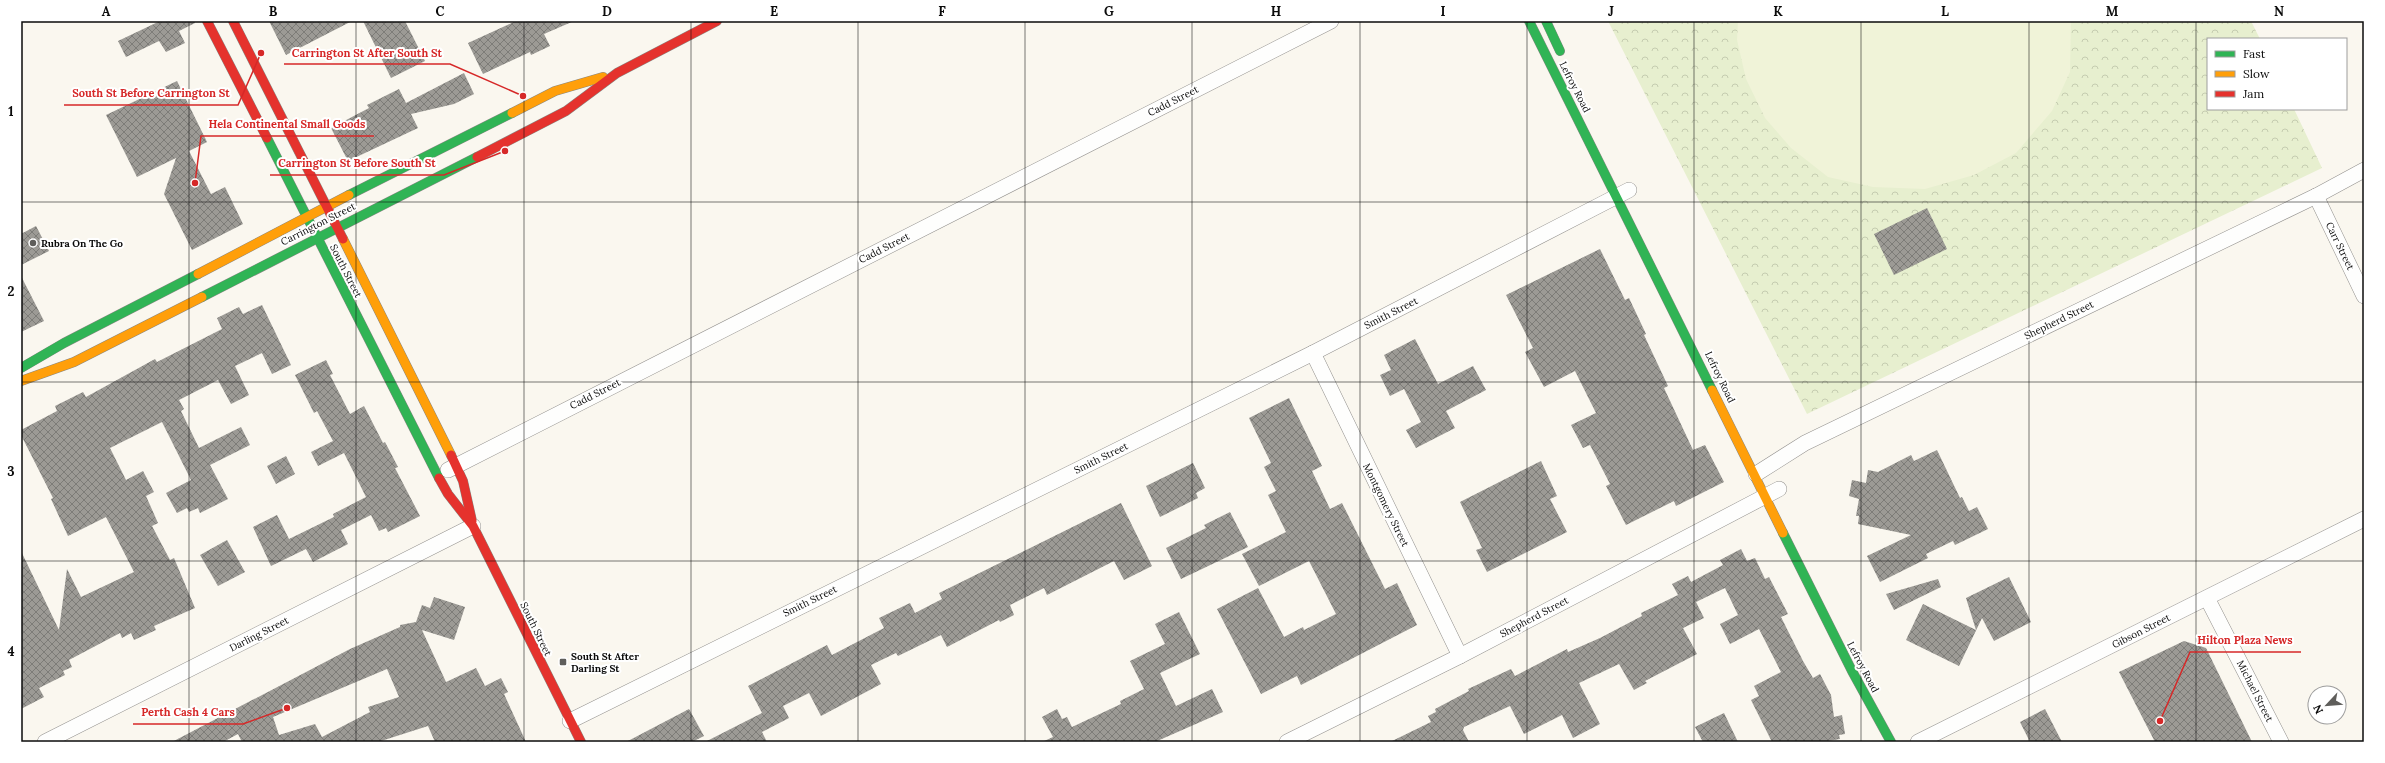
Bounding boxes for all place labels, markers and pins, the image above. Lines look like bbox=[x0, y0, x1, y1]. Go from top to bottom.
callout: Carrington St After South St bbox=[284, 41, 450, 64]
callout: South St Before Carrington St bbox=[64, 82, 238, 105]
callout: Hela Continental Small Goods bbox=[201, 113, 374, 136]
callout: Carrington St Before South St bbox=[270, 152, 444, 175]
place label: Rubra On The Go bbox=[41, 237, 123, 250]
marker: Rubra On The Go bbox=[28, 238, 38, 248]
callout: Hilton Plaza News bbox=[2190, 629, 2301, 652]
place label: South St After Darling St bbox=[571, 650, 639, 675]
marker: South St After Darling St bbox=[558, 657, 568, 667]
callout: Perth Cash 4 Cars bbox=[133, 701, 243, 724]

